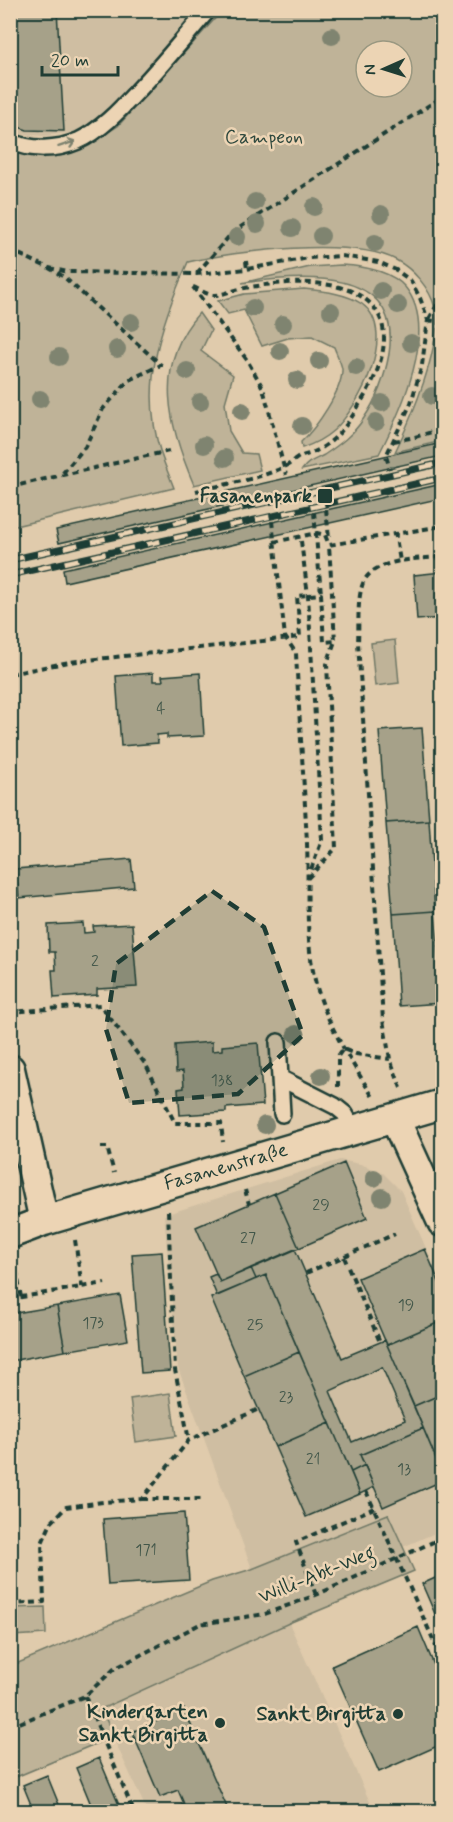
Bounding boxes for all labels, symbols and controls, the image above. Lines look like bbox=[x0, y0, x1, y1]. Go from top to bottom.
scale bar bbox=[42, 39, 118, 77]
north arrow bbox=[354, 39, 414, 99]
text: 20 m bbox=[51, 49, 89, 73]
text: N bbox=[360, 64, 381, 76]
park label: Campeon bbox=[225, 124, 303, 151]
one-way arrow bbox=[57, 138, 76, 149]
place label: Fasanenpark bbox=[200, 483, 312, 510]
marker: Fasanenpark bbox=[316, 487, 334, 505]
house number: 4 bbox=[156, 698, 166, 719]
house number: 2 bbox=[91, 951, 99, 972]
house number: 138 bbox=[211, 1070, 233, 1091]
street label: Fasanenstraße bbox=[161, 1136, 291, 1198]
house number: 29 bbox=[312, 1195, 330, 1216]
house number: 27 bbox=[240, 1228, 256, 1249]
house number: 19 bbox=[398, 1295, 414, 1316]
house number: 173 bbox=[82, 1313, 104, 1334]
house number: 25 bbox=[247, 1315, 263, 1336]
house number: 23 bbox=[279, 1387, 294, 1408]
house number: 21 bbox=[306, 1449, 320, 1470]
house number: 13 bbox=[397, 1459, 411, 1480]
street label: Willi-Abt-Weg bbox=[255, 1539, 380, 1612]
house number: 171 bbox=[135, 1540, 157, 1561]
place label: Kindergarten Sankt Birgitta bbox=[78, 1699, 208, 1749]
place label: Sankt Birgitta bbox=[256, 1701, 386, 1728]
marker: Sankt Birgitta bbox=[391, 1707, 405, 1721]
marker: Kindergarten Sankt Birgitta bbox=[213, 1716, 227, 1730]

